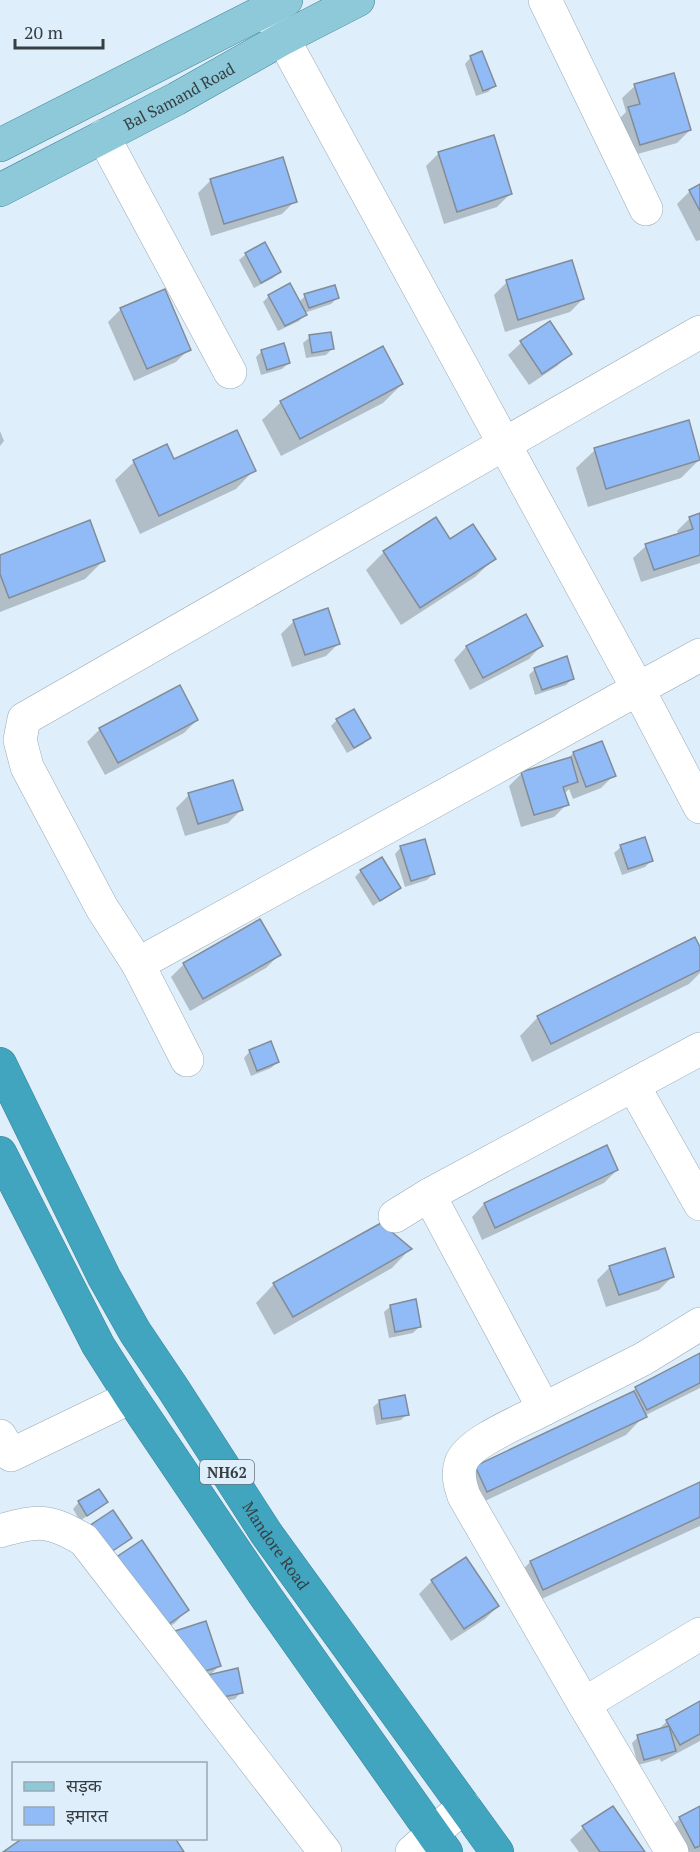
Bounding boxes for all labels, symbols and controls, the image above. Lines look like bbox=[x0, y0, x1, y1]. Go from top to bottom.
scale bar bbox=[15, 12, 104, 50]
text: 20 m bbox=[24, 20, 64, 44]
street label: Bal Samand Road bbox=[120, 57, 239, 135]
road number: NH62 bbox=[200, 1460, 254, 1484]
street label: Mandore Road bbox=[237, 1497, 315, 1594]
legend bbox=[12, 1762, 207, 1840]
text: सड़क bbox=[66, 1773, 103, 1797]
text: इमारत bbox=[66, 1803, 109, 1827]

